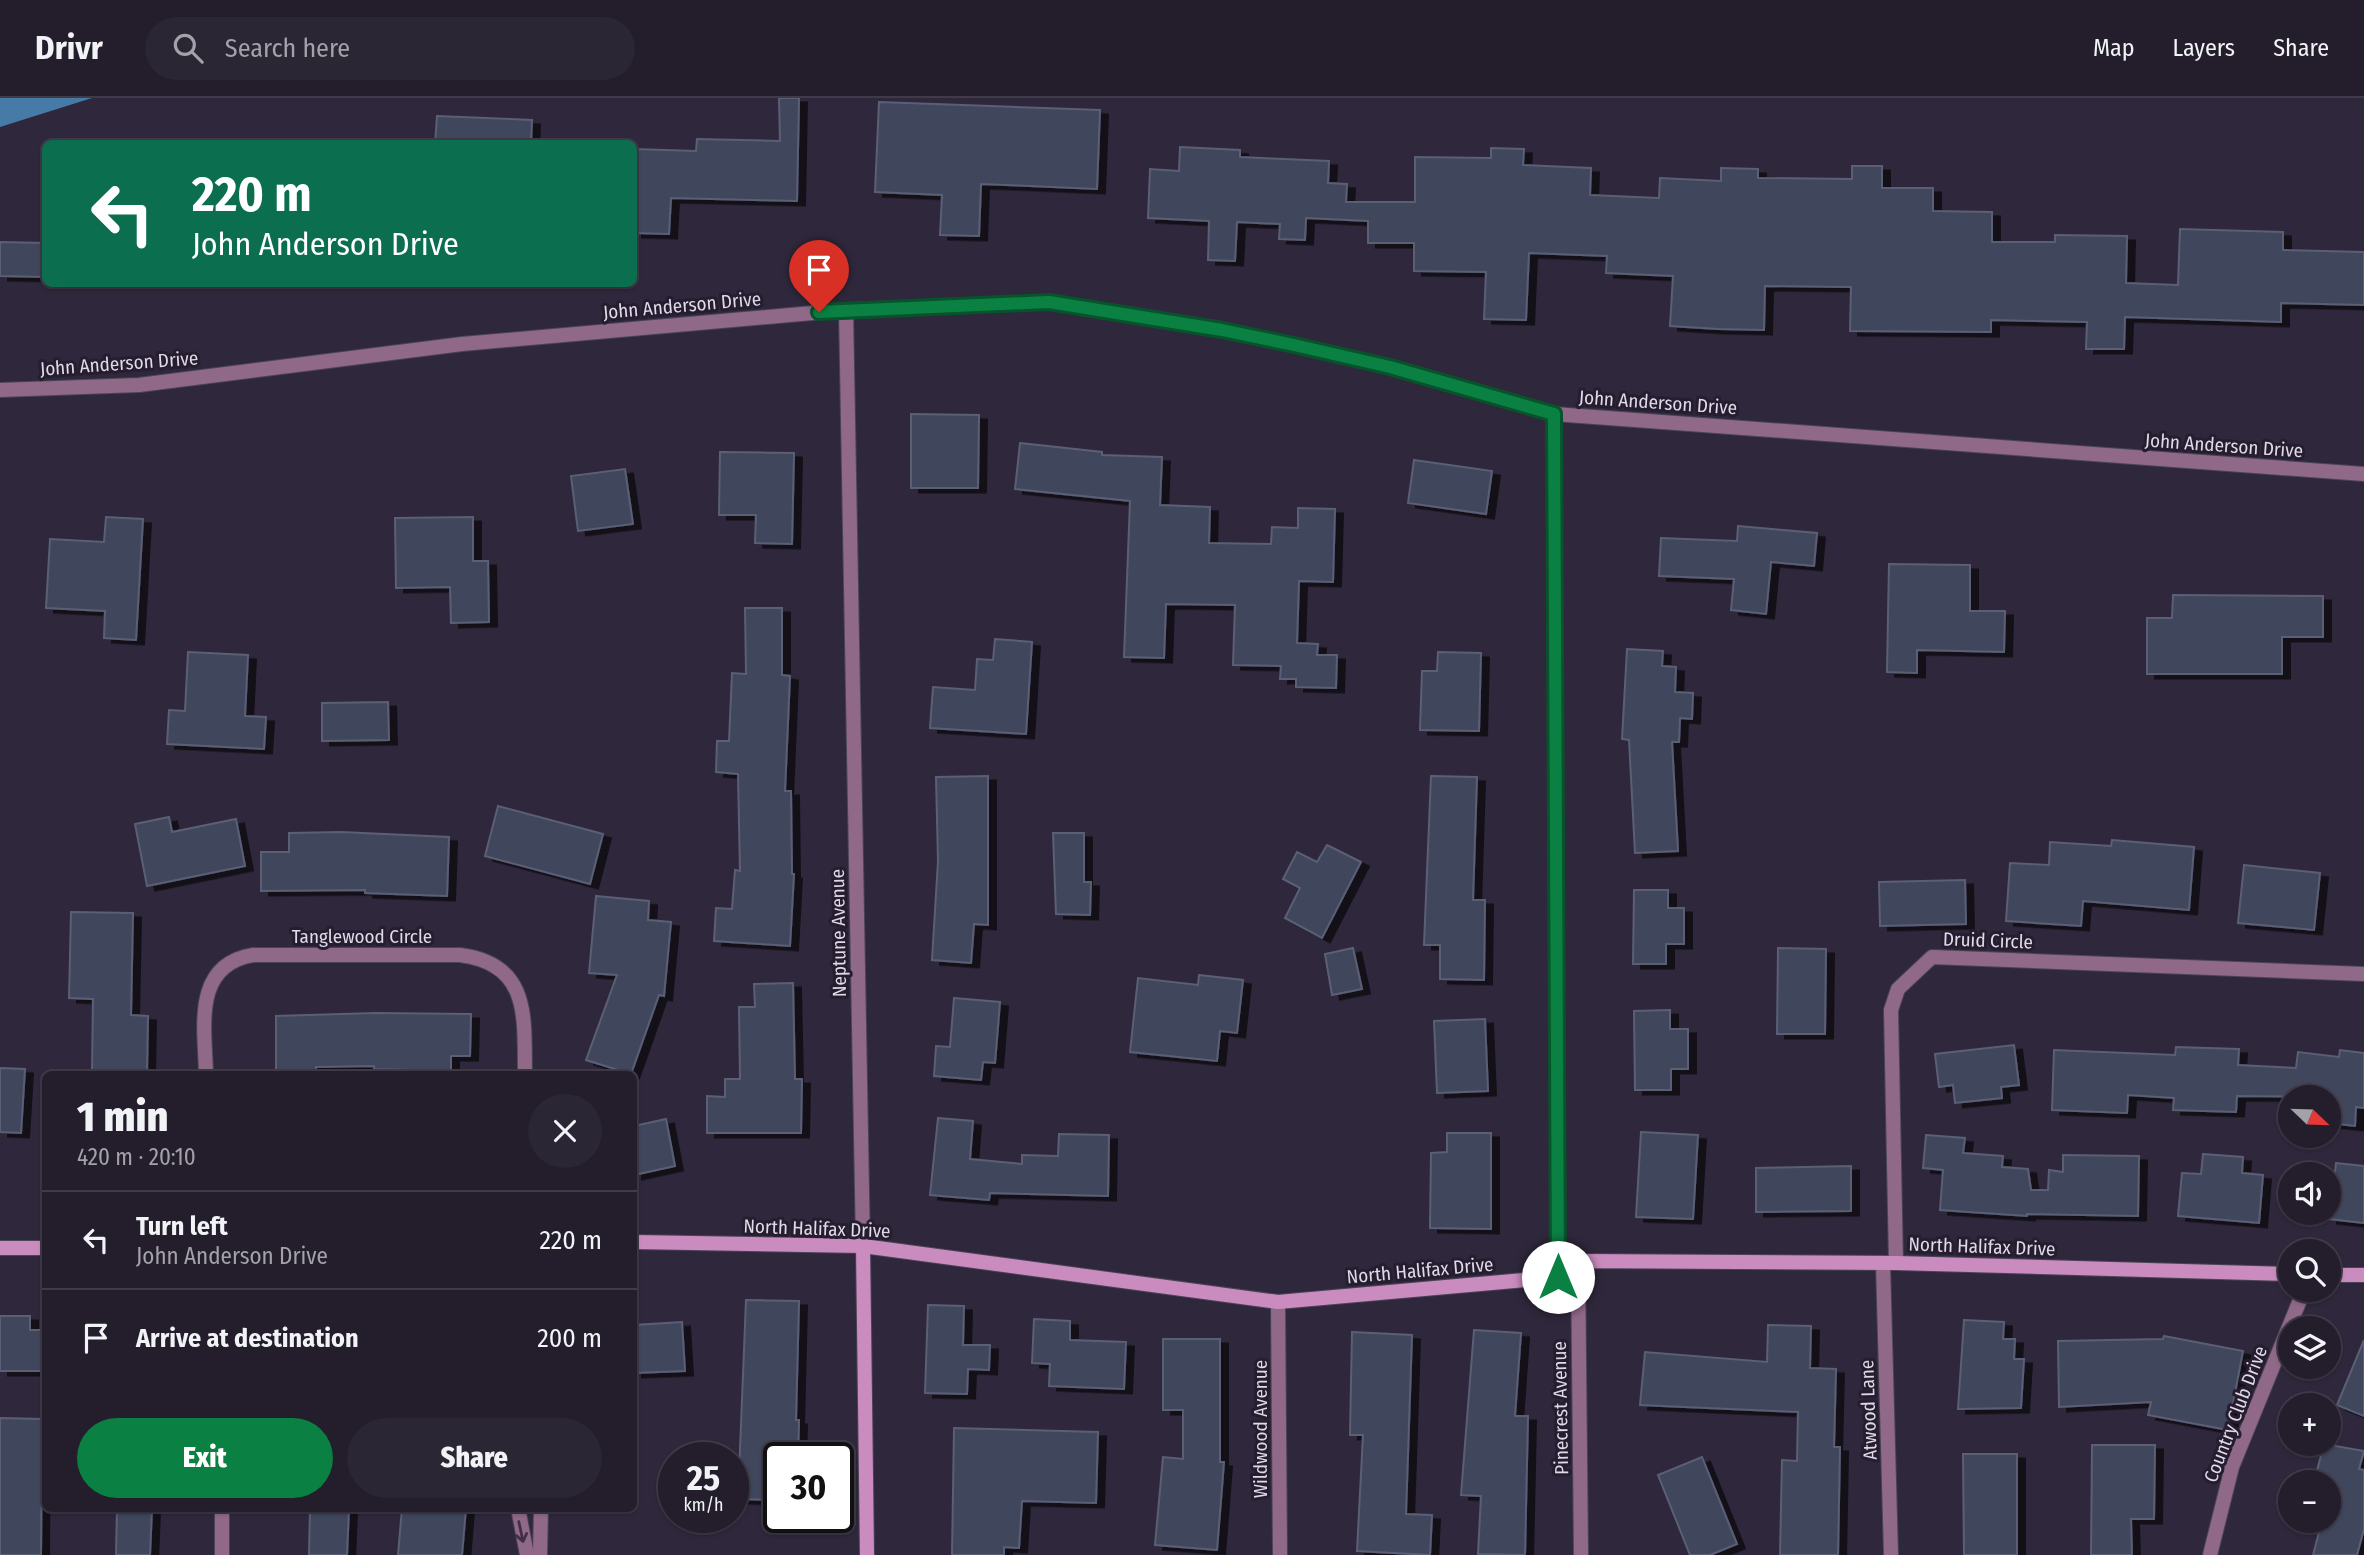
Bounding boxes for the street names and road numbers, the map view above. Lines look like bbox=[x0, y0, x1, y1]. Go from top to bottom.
street label: John Anderson Drive bbox=[602, 287, 762, 324]
street label: John Anderson Drive bbox=[39, 347, 199, 380]
street label: John Anderson Drive bbox=[1578, 386, 1738, 419]
street label: John Anderson Drive bbox=[2144, 429, 2304, 462]
street label: Neptune Avenue bbox=[826, 869, 851, 997]
street label: Tanglewood Circle bbox=[292, 925, 432, 948]
street label: Druid Circle bbox=[1943, 927, 2033, 954]
street label: North Halifax Drive bbox=[743, 1214, 891, 1243]
street label: North Halifax Drive bbox=[1908, 1232, 2056, 1261]
street label: North Halifax Drive bbox=[1346, 1253, 1494, 1288]
street label: Pinecrest Avenue bbox=[1548, 1341, 1573, 1475]
street label: Country Club Drive bbox=[2199, 1343, 2272, 1486]
street label: Atwood Lane bbox=[1855, 1359, 1882, 1461]
street label: Wildwood Avenue bbox=[1249, 1360, 1272, 1498]

